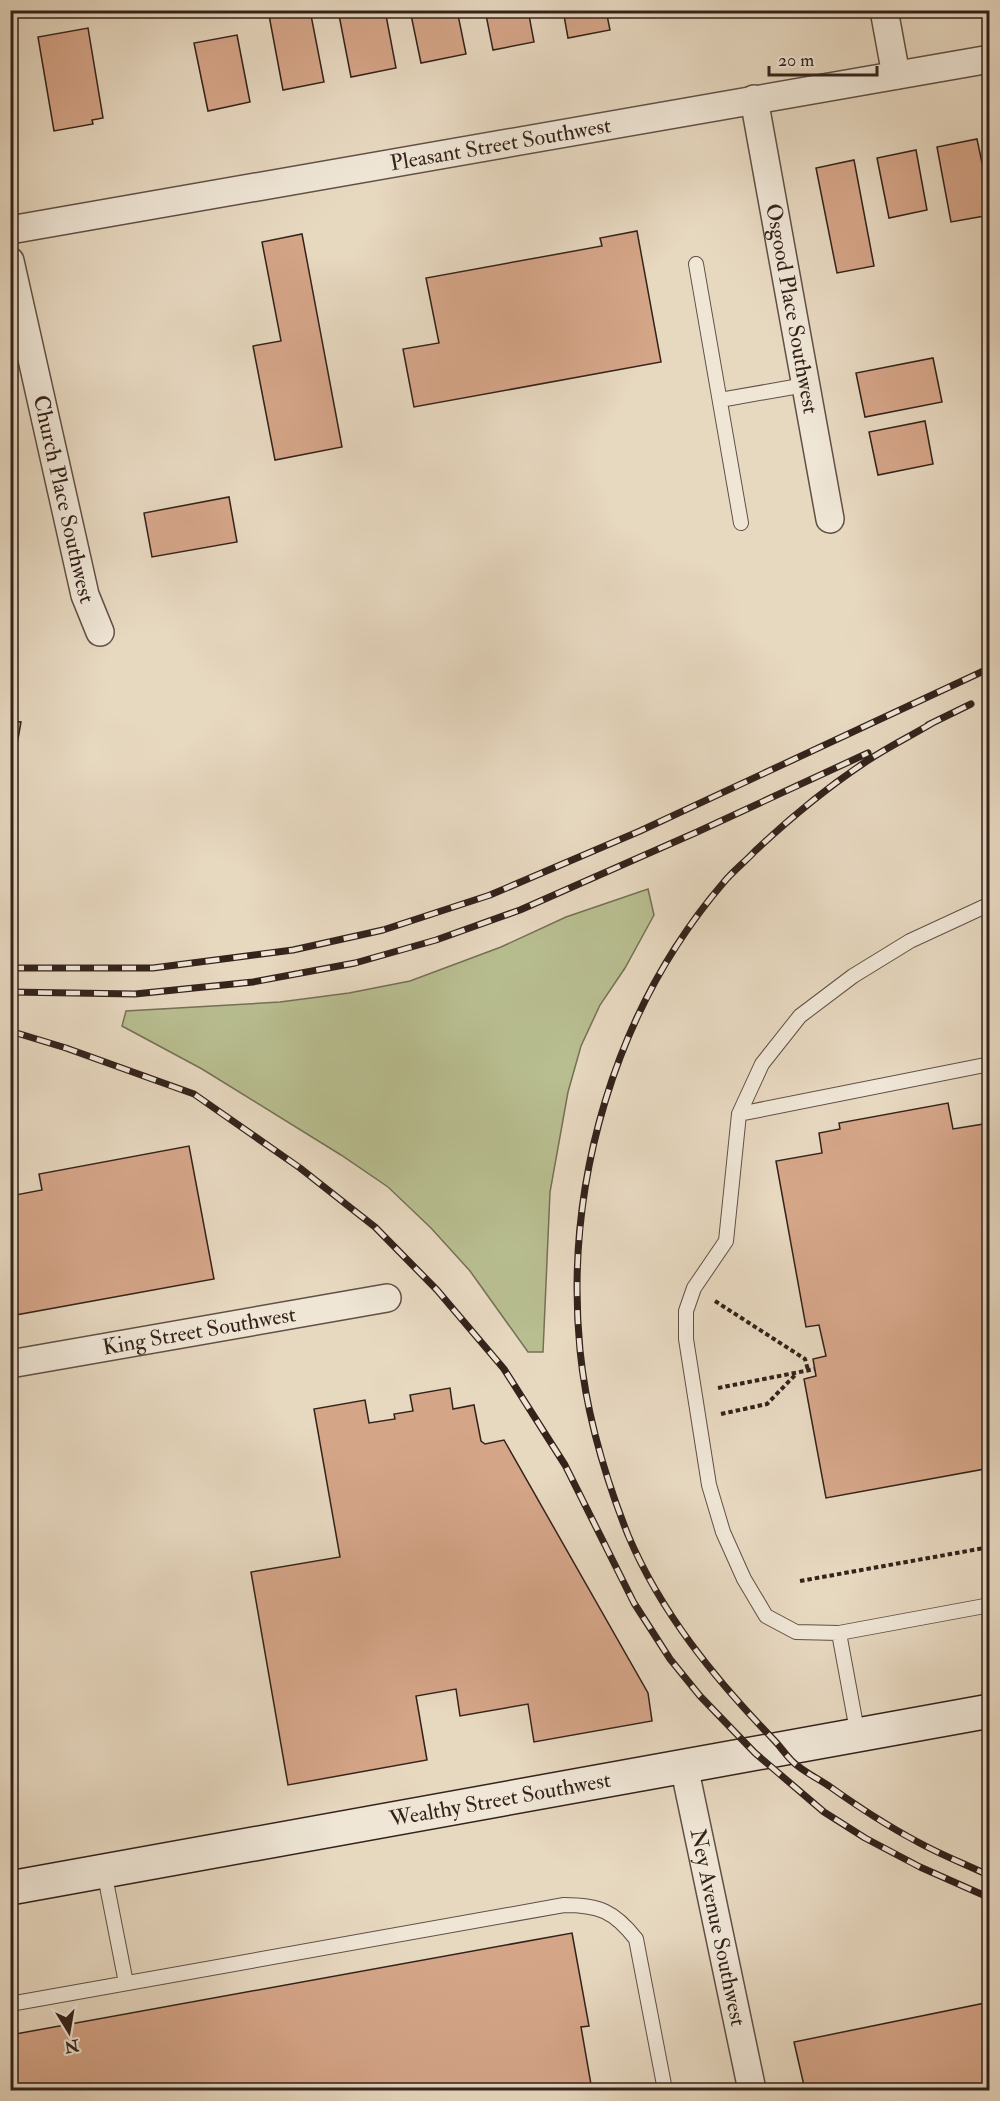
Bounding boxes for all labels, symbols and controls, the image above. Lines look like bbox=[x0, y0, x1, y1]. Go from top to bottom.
scale bar bbox=[769, 39, 877, 77]
text: 20 m bbox=[778, 49, 814, 72]
street label: Pleasant Street Southwest bbox=[388, 111, 613, 177]
street label: Osgood Place Southwest bbox=[759, 201, 825, 416]
street label: Church Place Southwest bbox=[27, 392, 101, 608]
street label: King Street Southwest bbox=[100, 1300, 298, 1362]
street label: Wealthy Street Southwest bbox=[386, 1766, 613, 1833]
street label: Ney Avenue Southwest bbox=[684, 1826, 752, 2029]
north arrow bbox=[39, 2002, 99, 2062]
text: N bbox=[62, 2034, 82, 2057]

